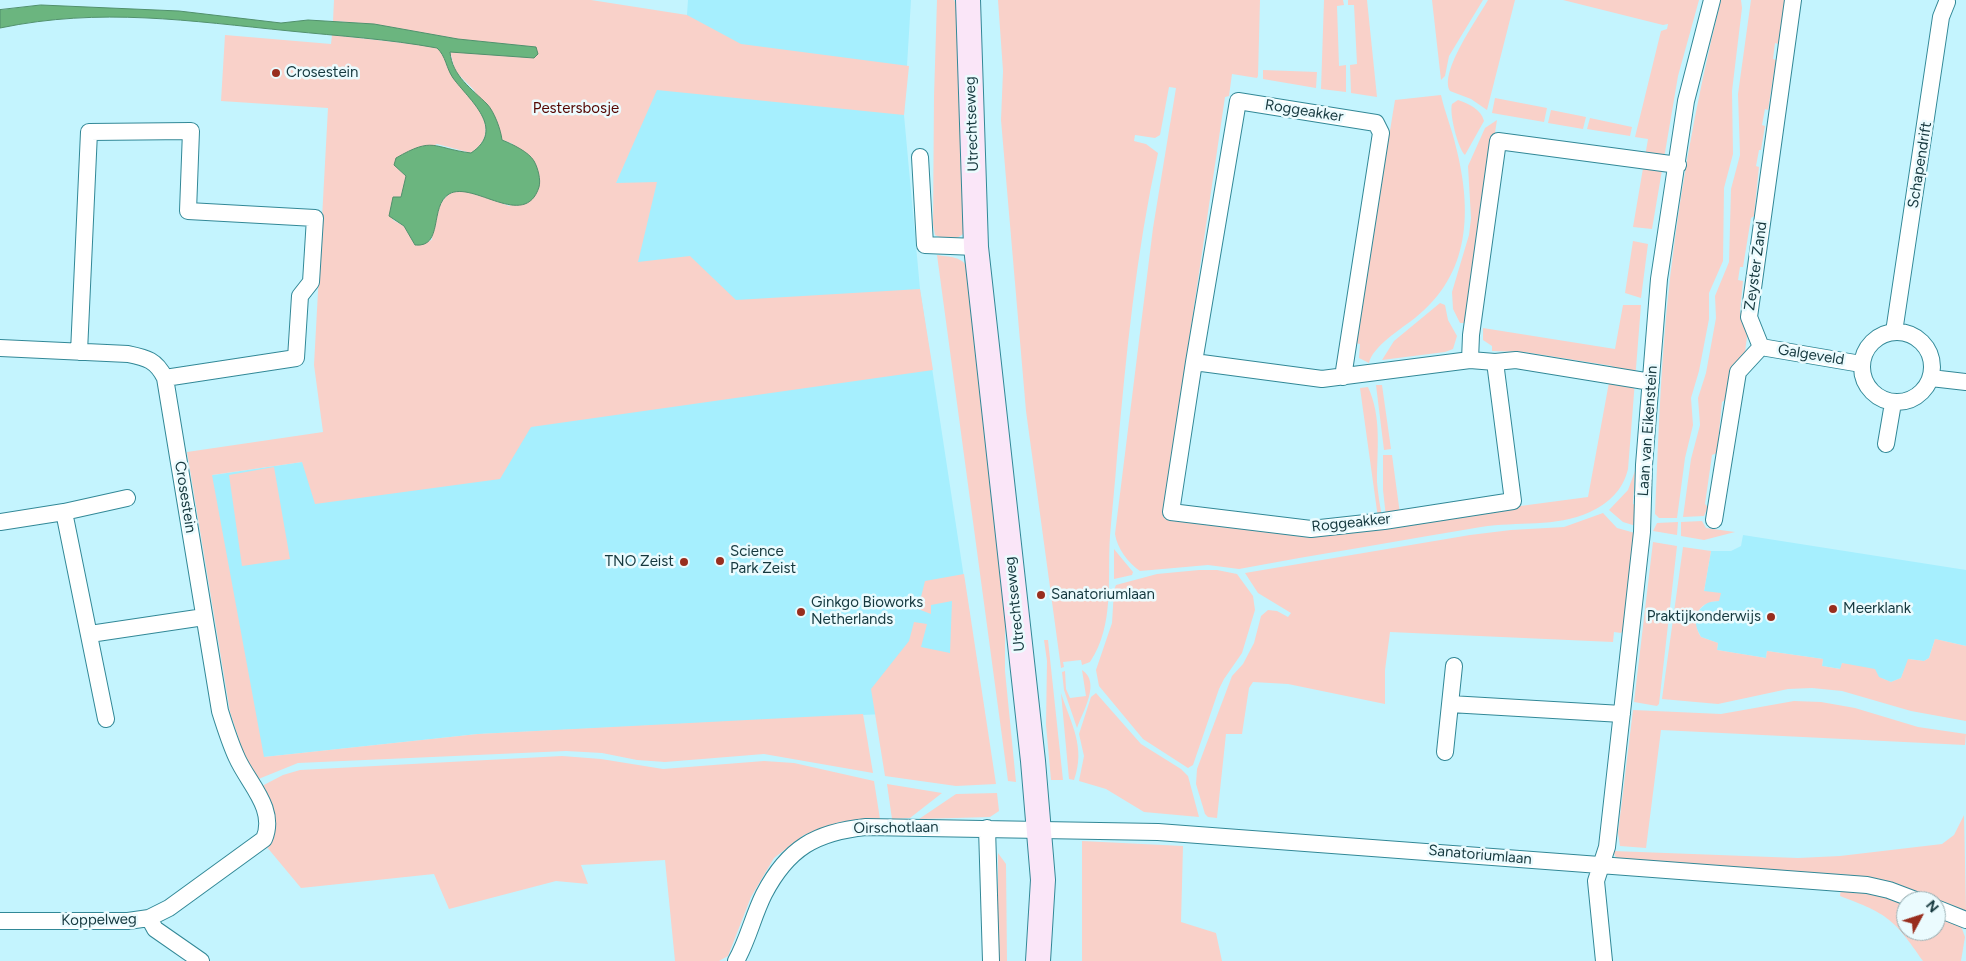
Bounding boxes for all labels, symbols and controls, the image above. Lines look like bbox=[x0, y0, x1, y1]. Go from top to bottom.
place label: Crosestein bbox=[286, 64, 358, 82]
marker: Crosestein bbox=[270, 67, 282, 79]
street label: Utrechtseweg bbox=[961, 76, 983, 172]
street label: Roggeakker bbox=[1263, 96, 1345, 126]
park label: Pestersbosje bbox=[533, 100, 619, 118]
street label: Schapendrift bbox=[1904, 120, 1936, 210]
street label: Zeyster Zand bbox=[1741, 220, 1771, 312]
street label: Galgeveld bbox=[1776, 341, 1846, 369]
street label: Laan van Eikenstein bbox=[1634, 365, 1662, 497]
street label: Crosestein bbox=[170, 460, 200, 534]
street label: Roggeakker bbox=[1311, 510, 1391, 536]
place label: Science Park Zeist bbox=[730, 543, 796, 578]
place label: TNO Zeist bbox=[605, 553, 674, 571]
marker: Science Park Zeist bbox=[714, 555, 726, 567]
marker: TNO Zeist bbox=[678, 556, 690, 568]
street label: Utrechtseweg bbox=[1001, 556, 1029, 652]
place label: Sanatoriumlaan bbox=[1051, 586, 1155, 604]
marker: Sanatoriumlaan bbox=[1035, 589, 1047, 601]
place label: Ginkgo Bioworks Netherlands bbox=[811, 594, 923, 629]
place label: Meerklank bbox=[1843, 600, 1911, 618]
marker: Meerklank bbox=[1827, 603, 1839, 615]
marker: Ginkgo Bioworks Netherlands bbox=[795, 606, 807, 618]
place label: Praktijkonderwijs bbox=[1647, 608, 1761, 626]
marker: Praktijkonderwijs bbox=[1765, 611, 1777, 623]
street label: Oirschotlaan bbox=[853, 818, 939, 838]
street label: Sanatoriumlaan bbox=[1427, 842, 1533, 868]
north arrow bbox=[1896, 891, 1946, 941]
text: N bbox=[1922, 897, 1942, 916]
street label: Koppelweg bbox=[61, 910, 137, 930]

